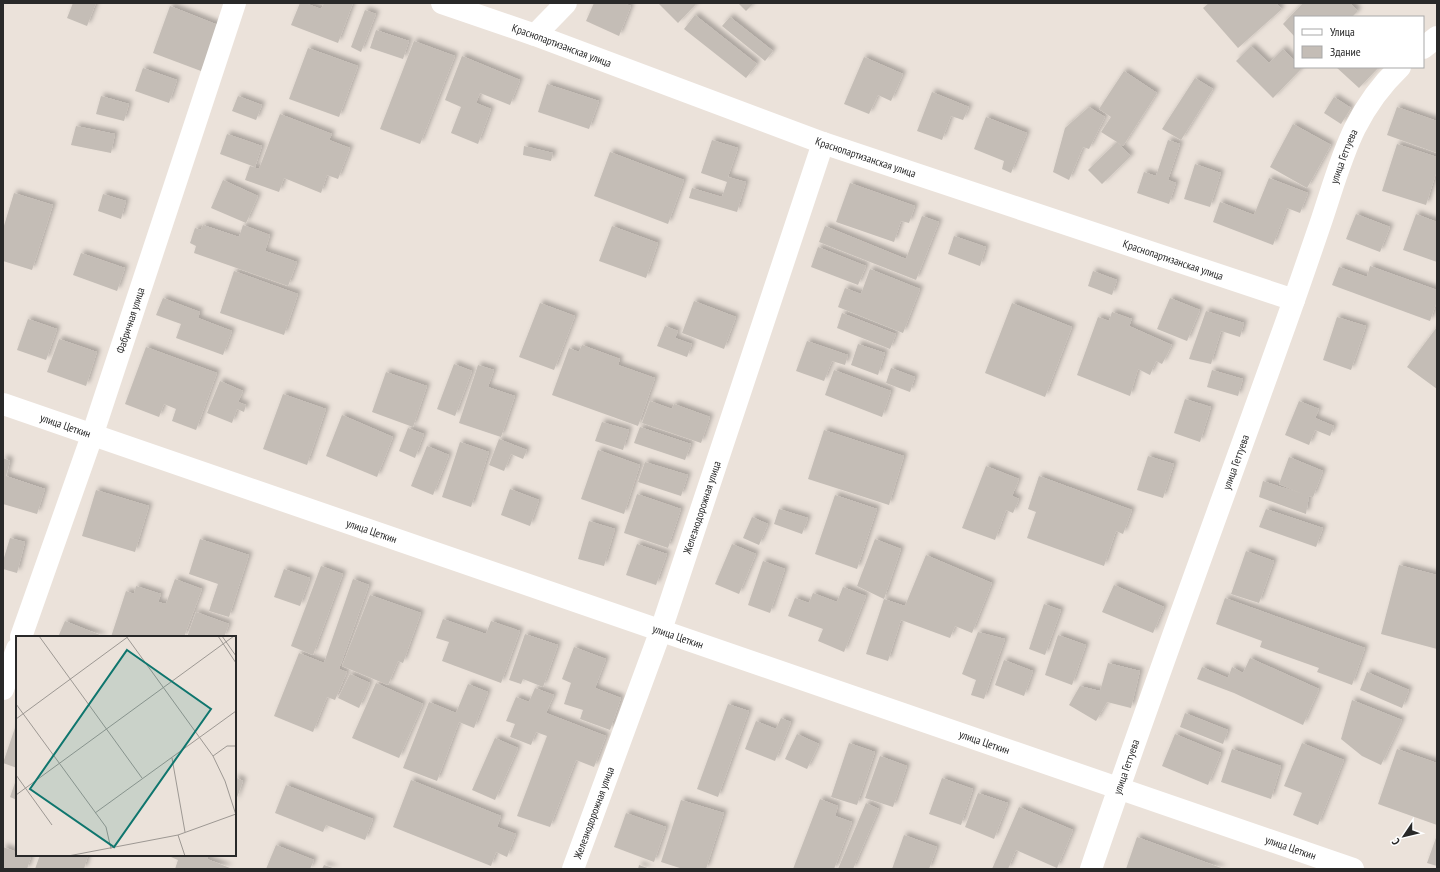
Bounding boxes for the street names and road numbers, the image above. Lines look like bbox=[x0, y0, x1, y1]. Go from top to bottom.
street label: Краснопартизанская улица bbox=[510, 21, 613, 70]
street label: улица Геттуева bbox=[1327, 127, 1360, 185]
street label: Краснопартизанская улица bbox=[814, 134, 918, 181]
street label: Краснопартизанская улица bbox=[1121, 236, 1225, 283]
street label: Фабричная улица bbox=[113, 286, 148, 355]
street label: улица Цеткин bbox=[38, 410, 93, 441]
street label: улица Геттуева bbox=[1219, 433, 1252, 491]
street label: Железнодорожная улица bbox=[680, 459, 724, 557]
street label: улица Цеткин bbox=[345, 516, 399, 546]
street label: улица Цеткин bbox=[651, 621, 706, 652]
street label: улица Цеткин bbox=[957, 727, 1012, 757]
street label: улица Геттуева bbox=[1110, 737, 1142, 796]
street label: Железнодорожная улица bbox=[570, 765, 617, 862]
street label: улица Цеткин bbox=[1264, 832, 1318, 863]

